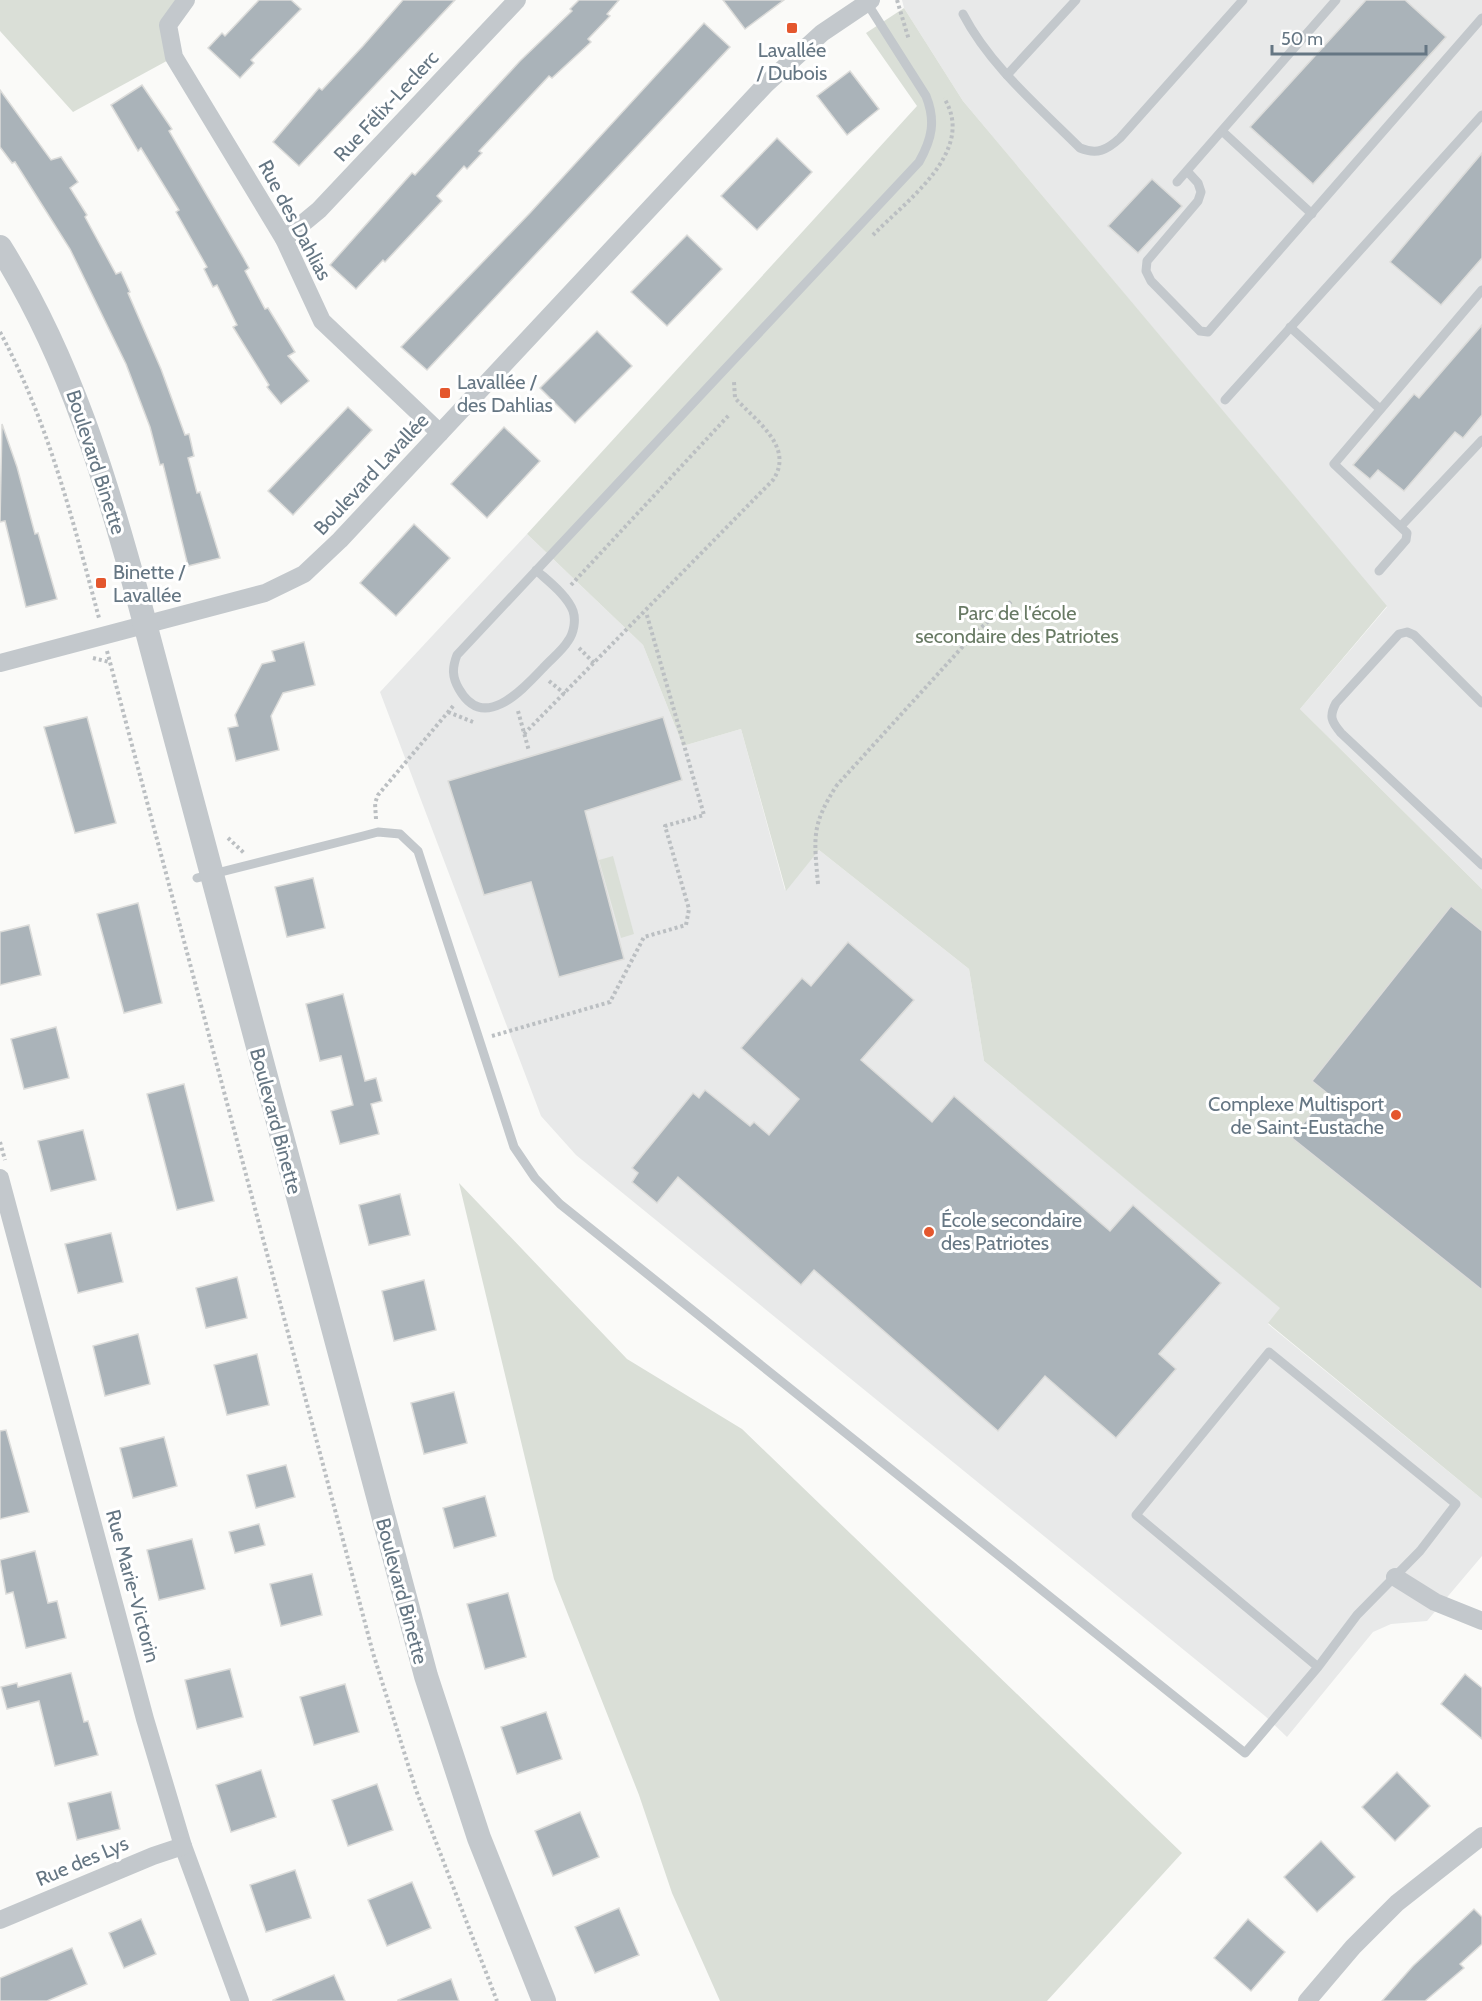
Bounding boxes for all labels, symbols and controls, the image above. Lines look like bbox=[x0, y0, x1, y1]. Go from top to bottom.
scale bar bbox=[1272, 18, 1426, 56]
marker: Lavallée / Dubois bbox=[785, 21, 799, 35]
text: 50 m bbox=[1281, 28, 1323, 50]
place label: Lavallée / Dubois bbox=[756, 38, 827, 85]
street label: Rue Félix-Leclerc bbox=[329, 46, 443, 166]
street label: Rue des Dahlias bbox=[253, 156, 337, 284]
place label: Lavallée / des Dahlias bbox=[457, 370, 553, 417]
marker: Lavallée / des Dahlias bbox=[438, 386, 452, 400]
street label: Boulevard Binette bbox=[61, 387, 131, 537]
street label: Boulevard Lavallée bbox=[308, 408, 434, 540]
place label: Binette / Lavallée bbox=[113, 560, 187, 607]
marker: Binette / Lavallée bbox=[94, 576, 108, 590]
park label: Parc de l'école secondaire des Patriotes bbox=[915, 601, 1119, 648]
street label: Boulevard Binette bbox=[245, 1045, 307, 1197]
place label: Complexe Multisport de Saint-Eustache bbox=[1208, 1092, 1384, 1139]
marker: Complexe Multisport de Saint-Eustache bbox=[1389, 1108, 1403, 1122]
place label: École secondaire des Patriotes bbox=[941, 1208, 1082, 1255]
marker: École secondaire des Patriotes bbox=[922, 1225, 936, 1239]
street label: Rue Marie-Victorin bbox=[101, 1507, 165, 1665]
street label: Boulevard Binette bbox=[371, 1515, 433, 1667]
street label: Rue des Lys bbox=[32, 1831, 132, 1891]

